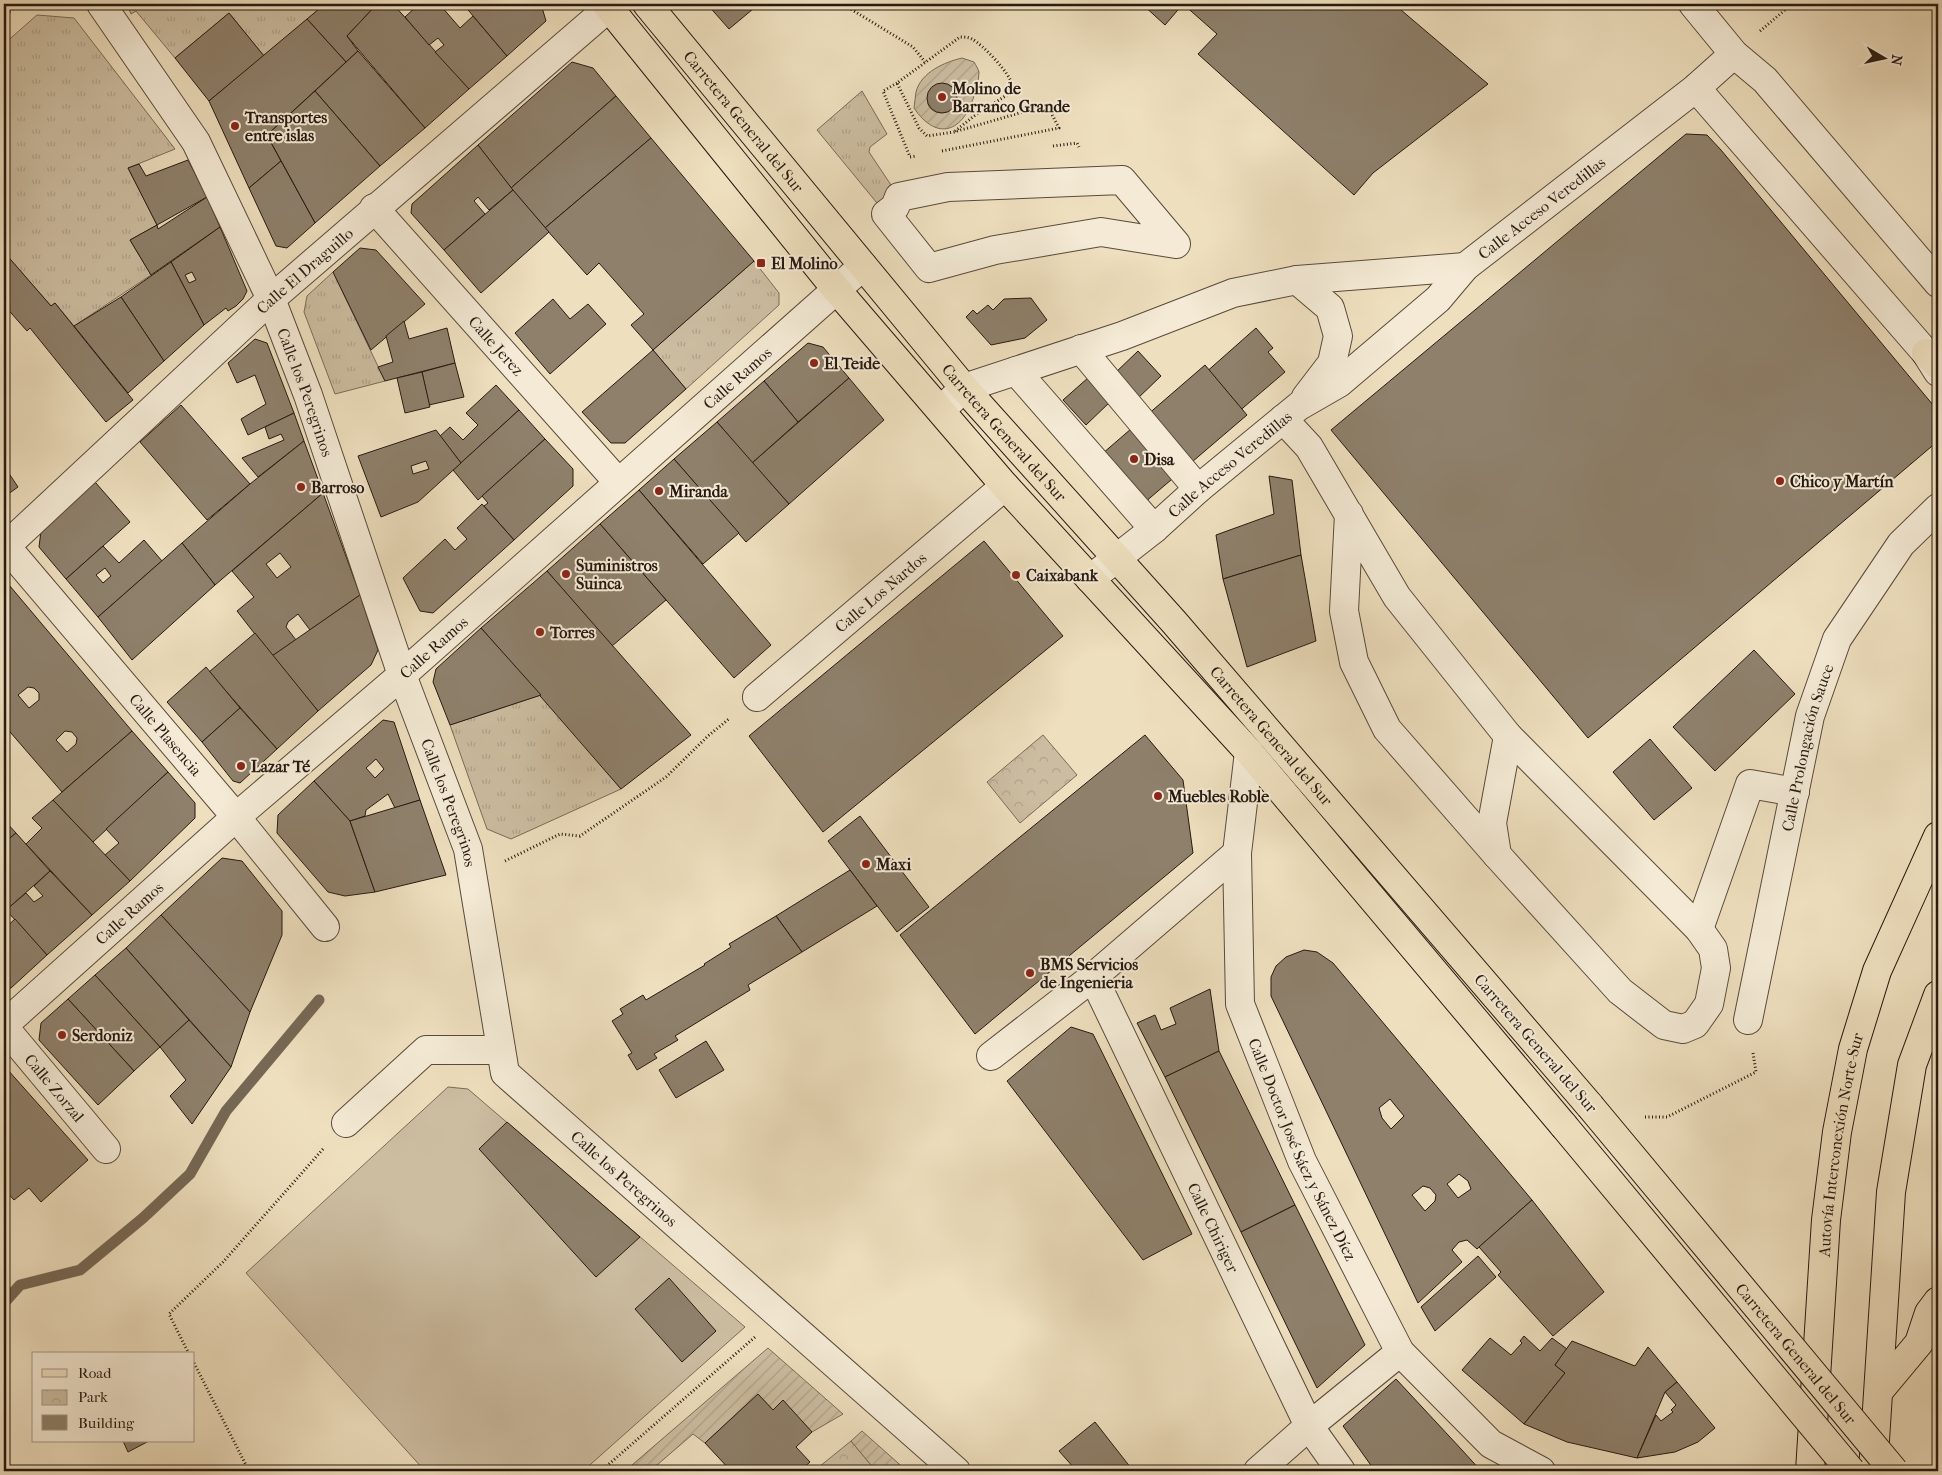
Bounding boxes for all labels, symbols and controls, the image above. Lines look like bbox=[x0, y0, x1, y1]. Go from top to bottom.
north arrow bbox=[1860, 32, 1910, 82]
street label: Carretera General del Sur bbox=[679, 47, 807, 196]
text: N bbox=[1887, 53, 1906, 67]
place label: Molino de Barranco Grande bbox=[951, 79, 1070, 116]
marker: Molino de Barranco Grande bbox=[936, 91, 948, 103]
place label: Transportes entre islas bbox=[244, 108, 327, 145]
marker: Transportes entre islas bbox=[229, 120, 241, 132]
street label: Calle Acceso Veredillas bbox=[1474, 153, 1609, 263]
street label: Calle El Draguillo bbox=[252, 224, 357, 318]
place label: El Molino bbox=[771, 254, 838, 273]
marker: El Molino bbox=[755, 257, 767, 269]
street label: Calle Jerez bbox=[464, 312, 528, 380]
street label: Calle los Peregrinos bbox=[273, 325, 337, 459]
street label: Calle Ramos bbox=[699, 343, 776, 413]
place label: El Teide bbox=[824, 354, 880, 373]
marker: El Teide bbox=[808, 357, 820, 369]
street label: Carretera General del Sur bbox=[938, 360, 1070, 506]
street label: Calle Acceso Veredillas bbox=[1164, 407, 1296, 522]
place label: Disa bbox=[1144, 450, 1175, 469]
marker: Disa bbox=[1128, 453, 1140, 465]
place label: Chico y Martín bbox=[1790, 472, 1894, 492]
marker: Chico y Martín bbox=[1774, 475, 1786, 487]
place label: Barroso bbox=[311, 478, 364, 497]
marker: Barroso bbox=[295, 481, 307, 493]
place label: Miranda bbox=[668, 482, 729, 501]
marker: Miranda bbox=[653, 485, 665, 497]
street label: Calle Los Nardos bbox=[831, 548, 930, 637]
place label: Suministros Suinca bbox=[576, 556, 658, 593]
place label: Caixabank bbox=[1026, 566, 1099, 585]
marker: Suministros Suinca bbox=[560, 568, 572, 580]
marker: Caixabank bbox=[1010, 569, 1022, 581]
street label: Calle Ramos bbox=[396, 612, 472, 683]
place label: Torres bbox=[549, 623, 595, 642]
marker: Torres bbox=[534, 626, 546, 638]
street label: Calle Prolongación Sauce bbox=[1778, 661, 1838, 833]
street label: Carretera General del Sur bbox=[1206, 662, 1336, 810]
street label: Calle Plasencia bbox=[125, 690, 206, 780]
street label: Calle los Peregrinos bbox=[417, 736, 480, 868]
place label: Lazar Té bbox=[251, 757, 310, 776]
marker: Lazar Té bbox=[235, 760, 247, 772]
place label: Muebles Roble bbox=[1167, 787, 1269, 806]
marker: Muebles Roble bbox=[1152, 790, 1164, 802]
place label: Maxi bbox=[875, 855, 911, 874]
marker: Maxi bbox=[860, 858, 872, 870]
street label: Calle Ramos bbox=[91, 878, 167, 949]
place label: BMS Servicios de Ingenieria bbox=[1040, 955, 1138, 993]
marker: BMS Servicios de Ingenieria bbox=[1024, 967, 1036, 979]
street label: Carretera General del Sur bbox=[1470, 970, 1601, 1117]
place label: Serdoniz bbox=[72, 1026, 134, 1045]
marker: Serdoniz bbox=[56, 1029, 68, 1041]
street label: Autovía Interconexión Norte-Sur bbox=[1815, 1030, 1867, 1258]
street label: Calle Doctor José Sáez y Sánez Díez bbox=[1244, 1035, 1360, 1264]
street label: Calle Zorzal bbox=[20, 1050, 89, 1126]
street label: Calle los Peregrinos bbox=[567, 1127, 681, 1231]
street label: Calle Chiriger bbox=[1183, 1180, 1243, 1276]
street label: Carretera General del Sur bbox=[1731, 1279, 1860, 1428]
legend bbox=[32, 1352, 195, 1442]
text: Road bbox=[78, 1364, 112, 1382]
text: Park bbox=[78, 1388, 108, 1406]
text: Building bbox=[78, 1414, 135, 1432]

